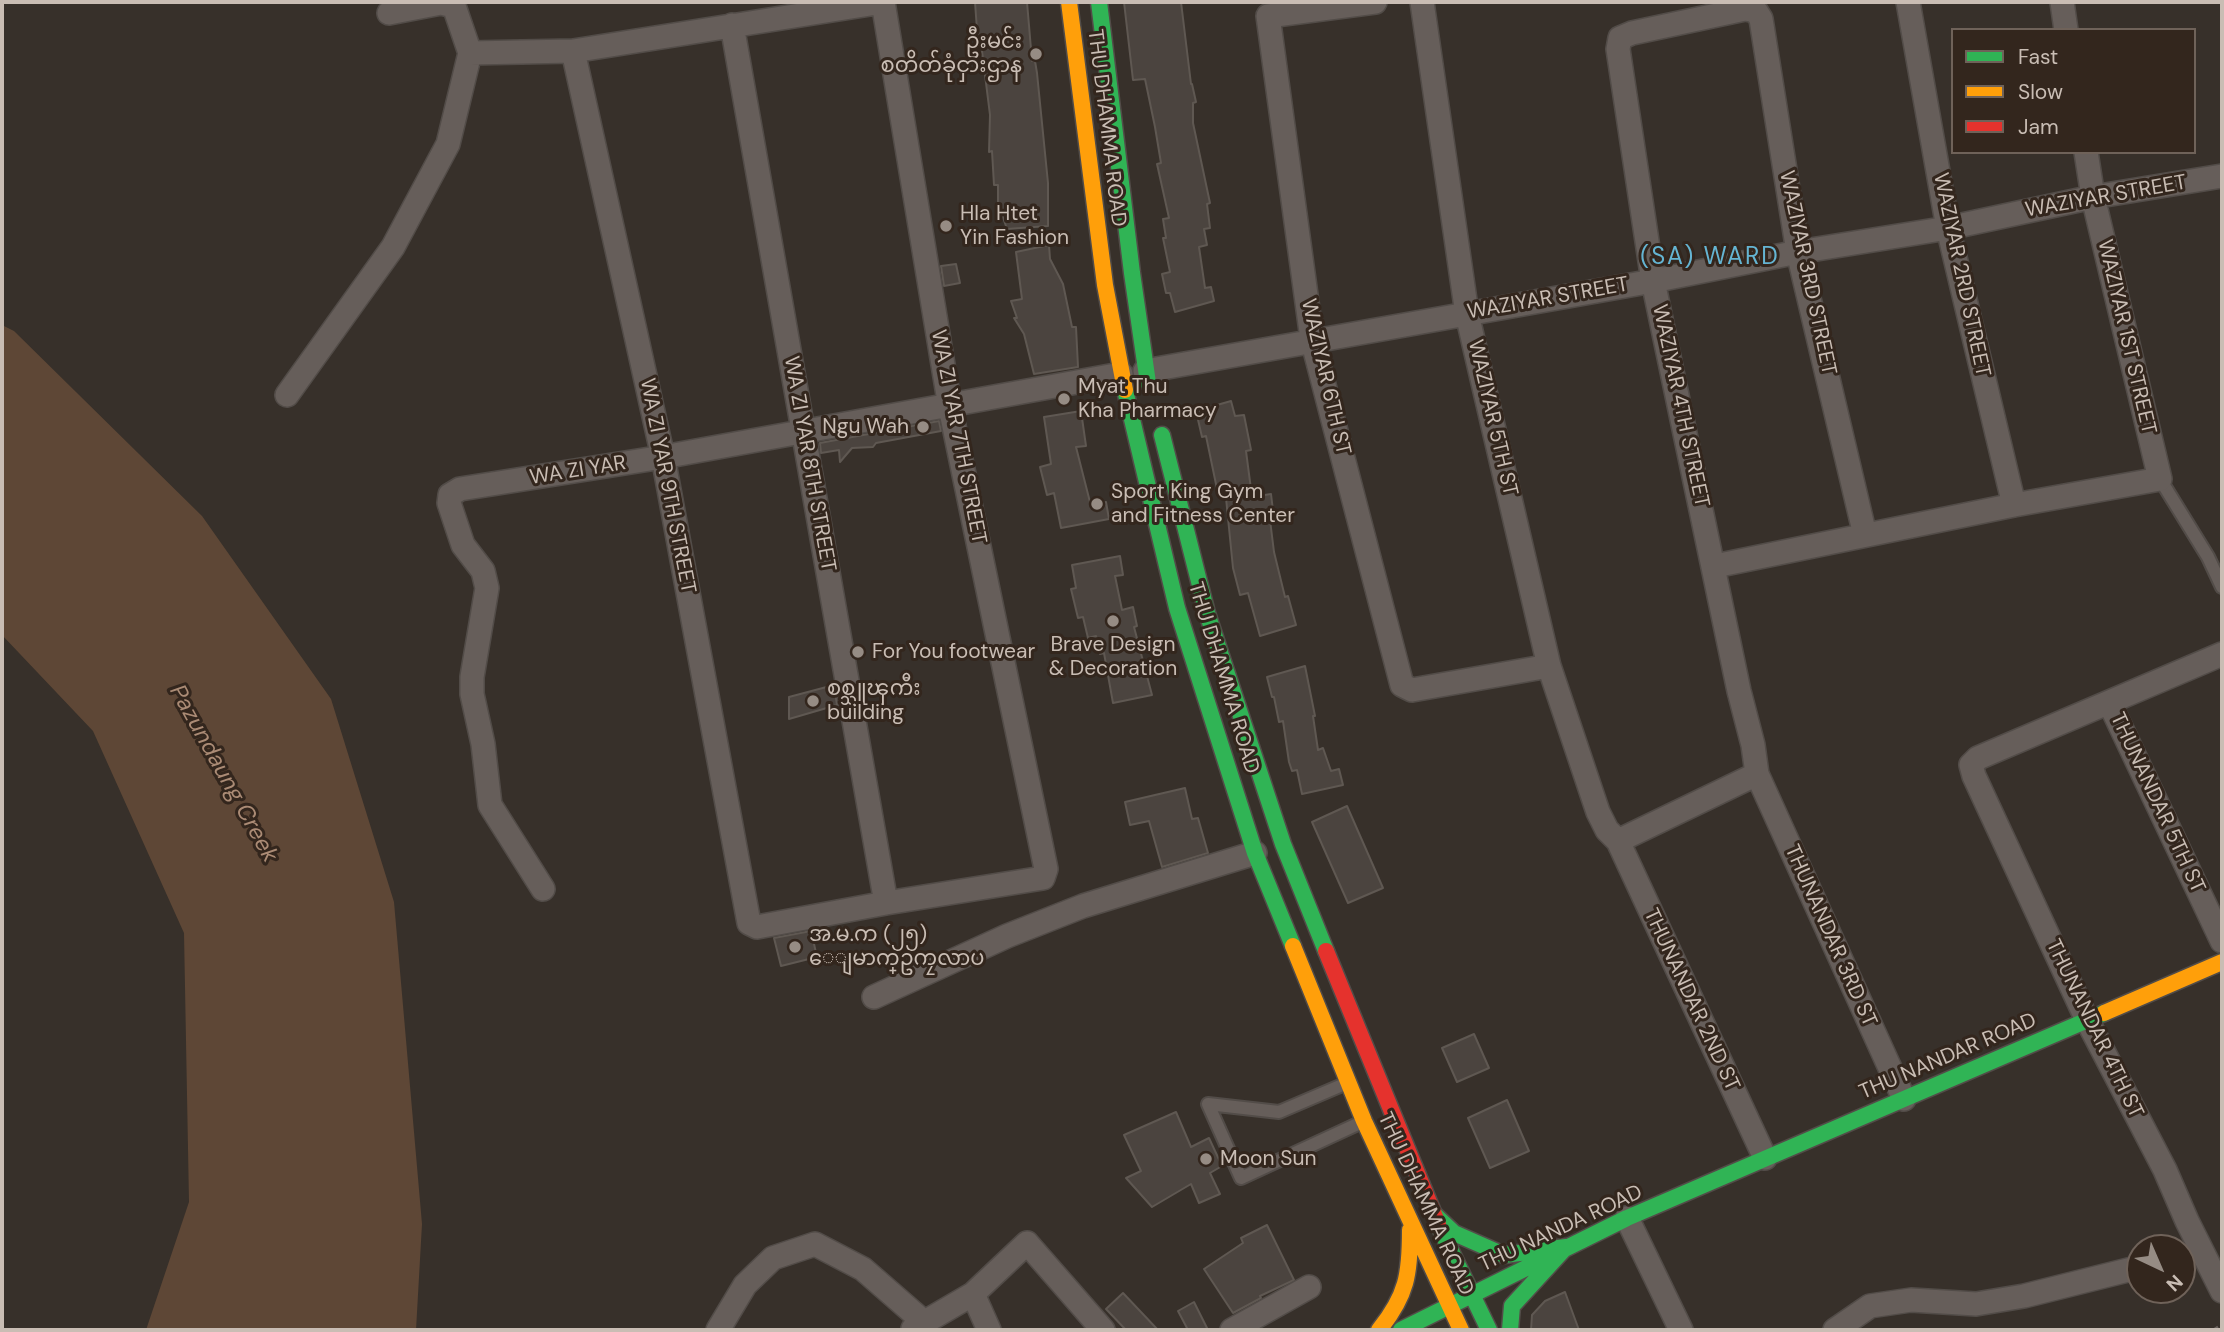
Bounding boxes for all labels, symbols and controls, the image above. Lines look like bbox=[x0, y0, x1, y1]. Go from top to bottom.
street label: THU DHAMMA ROAD bbox=[1081, 28, 1131, 228]
legend bbox=[1951, 28, 2196, 154]
place label: ဦးမင်း စတိတ်ခုံငှားဌာန bbox=[881, 29, 1022, 79]
text: Fast bbox=[2018, 43, 2058, 71]
marker: ဦးမင်း စတိတ်ခုံငှားဌာန bbox=[1028, 46, 1044, 62]
text: Slow bbox=[2018, 78, 2063, 106]
text: Jam bbox=[2018, 113, 2059, 141]
street label: WAZIYAR 3RD STREET bbox=[1773, 169, 1841, 377]
street label: WAZIYAR STREET bbox=[2023, 170, 2189, 224]
street label: WAZIYAR 2RD STREET bbox=[1927, 171, 1995, 379]
place label: Hla Htet Yin Fashion bbox=[960, 201, 1069, 251]
marker: Hla Htet Yin Fashion bbox=[938, 218, 954, 234]
street label: WAZIYAR 1ST STREET bbox=[2091, 237, 2161, 437]
district label: (SA) WARD bbox=[1641, 244, 1779, 272]
street label: WAZIYAR STREET bbox=[1465, 272, 1631, 326]
street label: WAZIYAR 6TH ST bbox=[1295, 296, 1355, 458]
street label: WAZIYAR 4TH STREET bbox=[1646, 302, 1714, 510]
street label: WA ZI YAR 7TH STREET bbox=[925, 328, 991, 546]
street label: WAZIYAR 5TH ST bbox=[1462, 337, 1522, 499]
street label: WA ZI YAR 8TH STREET bbox=[778, 354, 840, 574]
place label: Myat Thu Kha Pharmacy bbox=[1078, 374, 1217, 424]
street label: WA ZI YAR 9TH STREET bbox=[634, 376, 700, 596]
marker: Myat Thu Kha Pharmacy bbox=[1056, 391, 1072, 407]
place label: Ngu Wah bbox=[822, 414, 909, 440]
marker: Ngu Wah bbox=[915, 419, 931, 435]
street label: WA ZI YAR bbox=[528, 451, 628, 491]
place label: Sport King Gym and Fitness Center bbox=[1111, 479, 1295, 529]
marker: Sport King Gym and Fitness Center bbox=[1089, 496, 1105, 512]
street label: THU DHAMMA ROAD bbox=[1182, 579, 1264, 777]
marker: Brave Design & Decoration bbox=[1105, 613, 1121, 629]
place label: Brave Design & Decoration bbox=[1049, 632, 1177, 682]
place label: For You footwear bbox=[872, 639, 1035, 665]
marker: For You footwear bbox=[850, 644, 866, 660]
place label: စစ္သူၾကီး building bbox=[827, 676, 921, 726]
water label: Pazundaung Creek bbox=[163, 680, 283, 868]
marker: စစ္သူၾကီး building bbox=[805, 693, 821, 709]
street label: THUNANDAR 5TH ST bbox=[2104, 709, 2210, 897]
street label: THUNANDAR 3RD ST bbox=[1778, 841, 1882, 1031]
street label: THUNANDAR 2ND ST bbox=[1638, 905, 1744, 1095]
place label: အ.မ.က (၂၅) ေျမာက္ဥကၠလာပ bbox=[809, 922, 985, 972]
street label: THUNANDAR 4TH ST bbox=[2040, 936, 2148, 1122]
marker: အ.မ.က (၂၅) ေျမာက္ဥကၠလာပ bbox=[787, 939, 803, 955]
street label: THU NANDAR ROAD bbox=[1856, 1008, 2040, 1106]
street label: THU DHAMMA ROAD bbox=[1372, 1108, 1478, 1300]
place label: Moon Sun bbox=[1220, 1146, 1316, 1172]
marker: Moon Sun bbox=[1198, 1151, 1214, 1167]
street label: THU NANDA ROAD bbox=[1475, 1180, 1647, 1278]
north arrow bbox=[2126, 1234, 2196, 1304]
text: N bbox=[2161, 1269, 2188, 1297]

